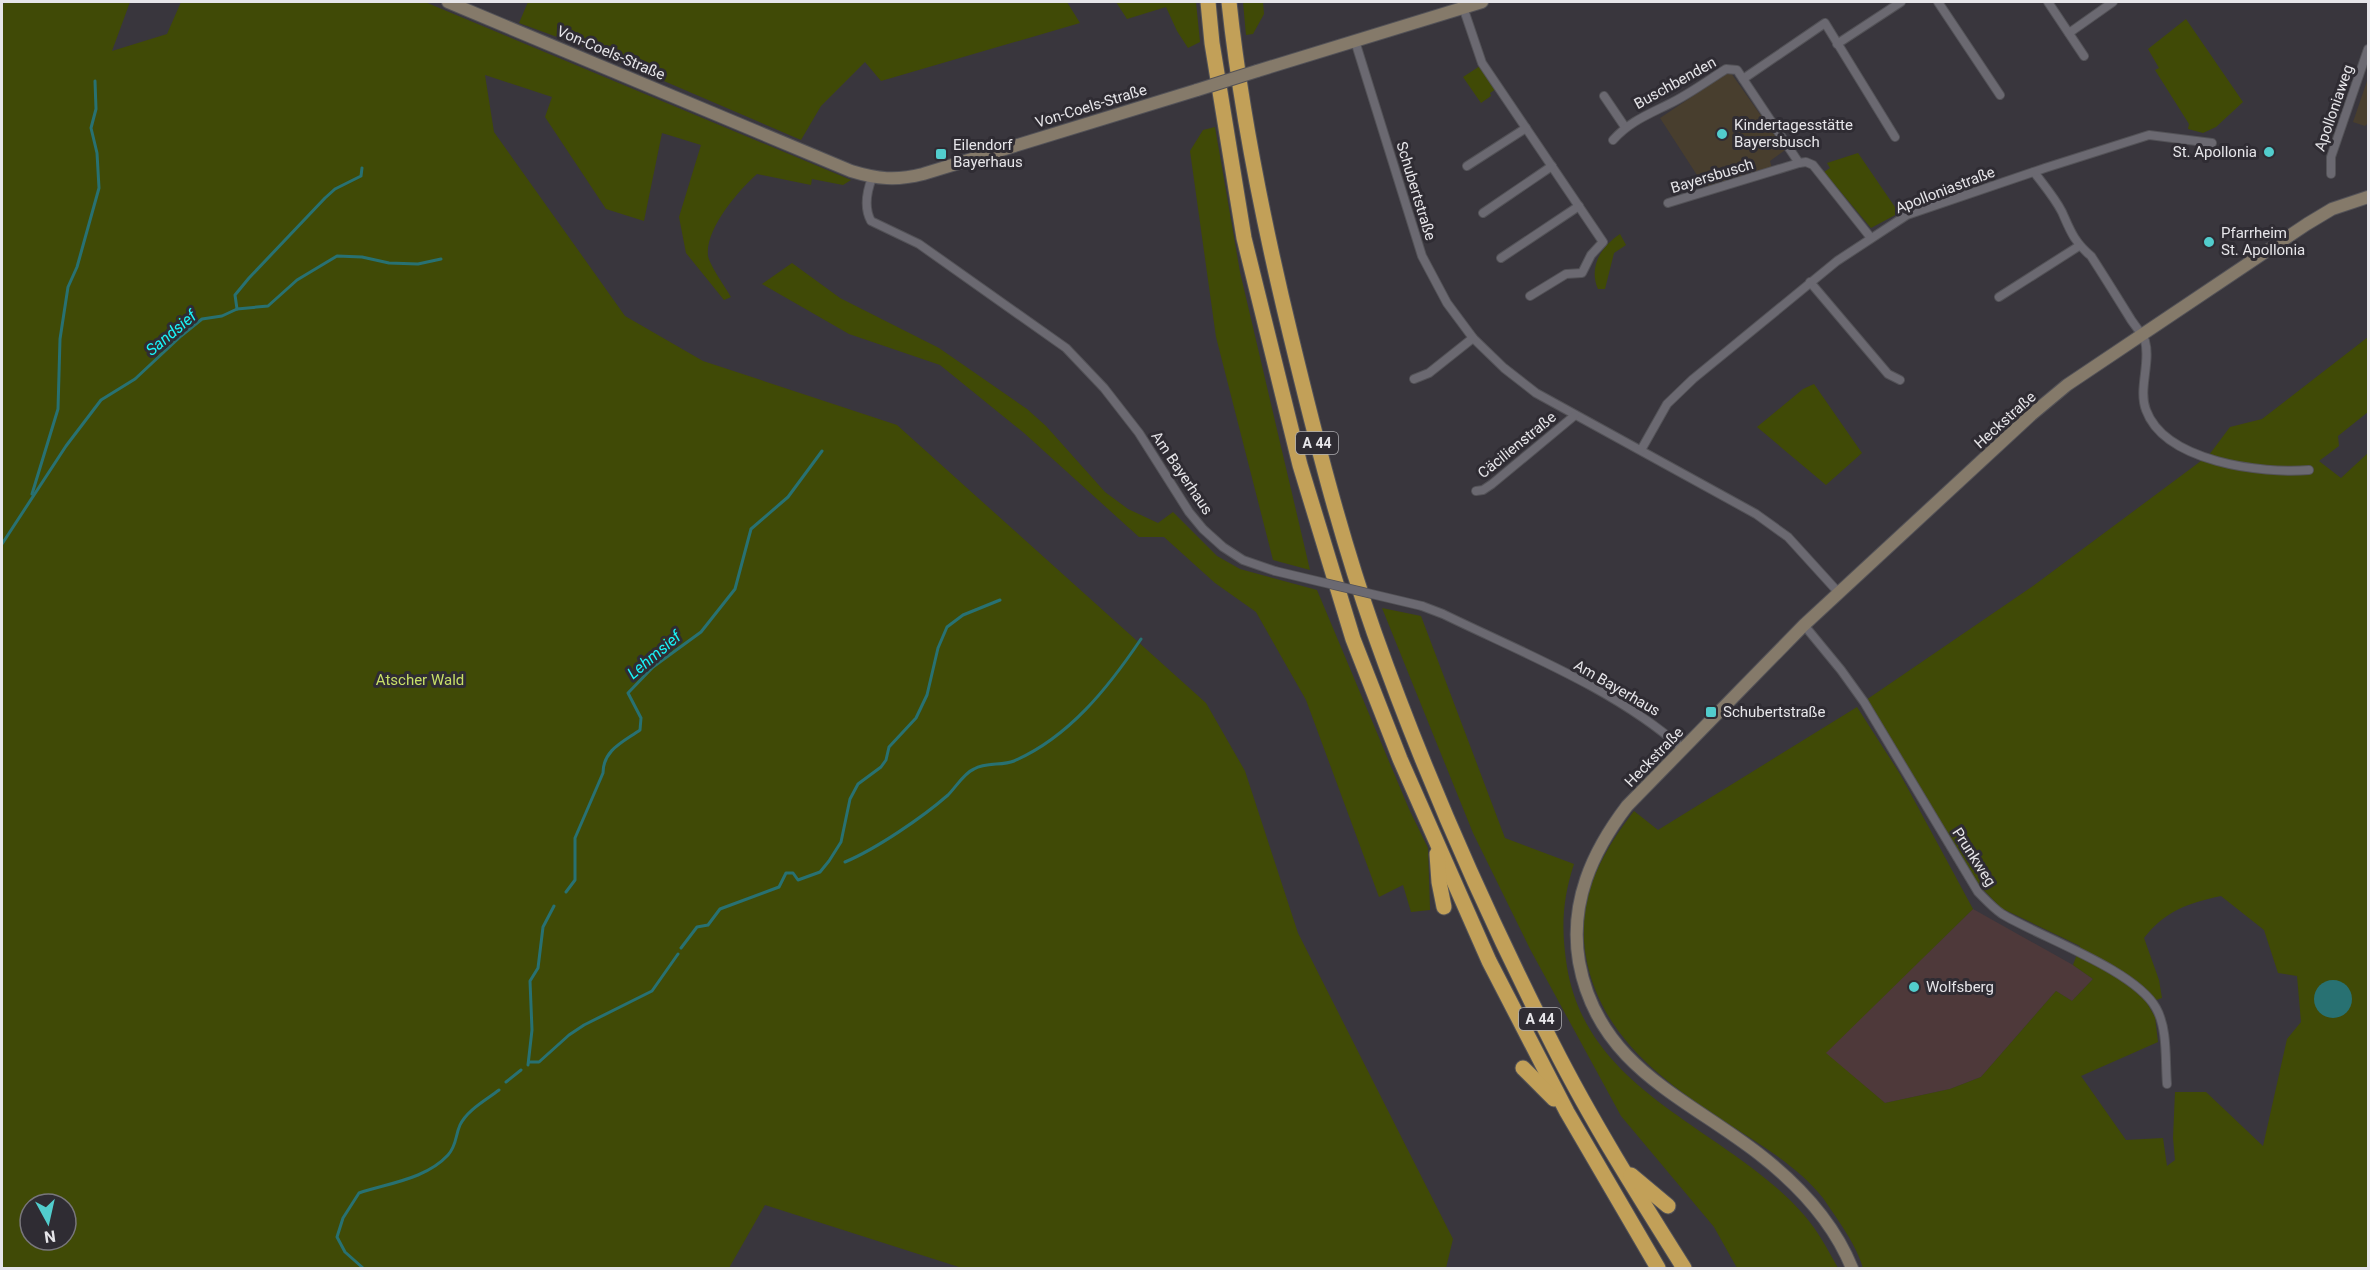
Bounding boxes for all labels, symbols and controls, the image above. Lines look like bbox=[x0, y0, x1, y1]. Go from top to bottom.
street label: Von-Coels-Straße bbox=[554, 22, 668, 84]
street label: Buschbenden bbox=[1631, 53, 1719, 113]
street label: Apolloniaweg bbox=[2311, 62, 2357, 154]
street label: Von-Coels-Straße bbox=[1033, 80, 1149, 132]
place label: Kindertagesstätte Bayersbusch bbox=[1734, 116, 1853, 151]
marker: Kindertagesstätte Bayersbusch bbox=[1715, 127, 1729, 141]
place label: Eilendorf Bayerhaus bbox=[953, 136, 1023, 171]
street label: Schubertstraße bbox=[1392, 139, 1440, 243]
place label: St. Apollonia bbox=[2173, 143, 2257, 161]
marker: St. Apollonia bbox=[2262, 145, 2276, 159]
marker: Eilendorf Bayerhaus bbox=[934, 147, 948, 161]
street label: Bayersbusch bbox=[1668, 155, 1756, 197]
street label: Apolloniastraße bbox=[1893, 163, 1997, 217]
place label: Pfarrheim St. Apollonia bbox=[2221, 224, 2305, 259]
marker: Pfarrheim St. Apollonia bbox=[2202, 235, 2216, 249]
water label: Sandsief bbox=[142, 305, 201, 360]
street label: Heckstraße bbox=[1971, 388, 2040, 452]
street label: Cäcilienstraße bbox=[1474, 408, 1560, 482]
street label: Am Bayerhaus bbox=[1148, 428, 1216, 518]
road number: A 44 bbox=[1296, 432, 1338, 454]
water label: Lehmsief bbox=[623, 626, 686, 683]
street label: Am Bayerhaus bbox=[1571, 656, 1663, 720]
park label: Atscher Wald bbox=[376, 671, 464, 689]
place label: Schubertstraße bbox=[1723, 703, 1826, 721]
marker: Schubertstraße bbox=[1704, 705, 1718, 719]
street label: Heckstraße bbox=[1621, 723, 1687, 791]
street label: Prunkweg bbox=[1948, 824, 2000, 890]
place label: Wolfsberg bbox=[1926, 978, 1994, 996]
marker: Wolfsberg bbox=[1907, 980, 1921, 994]
road number: A 44 bbox=[1519, 1008, 1561, 1030]
north arrow bbox=[18, 1192, 78, 1252]
text: N bbox=[43, 1226, 57, 1247]

